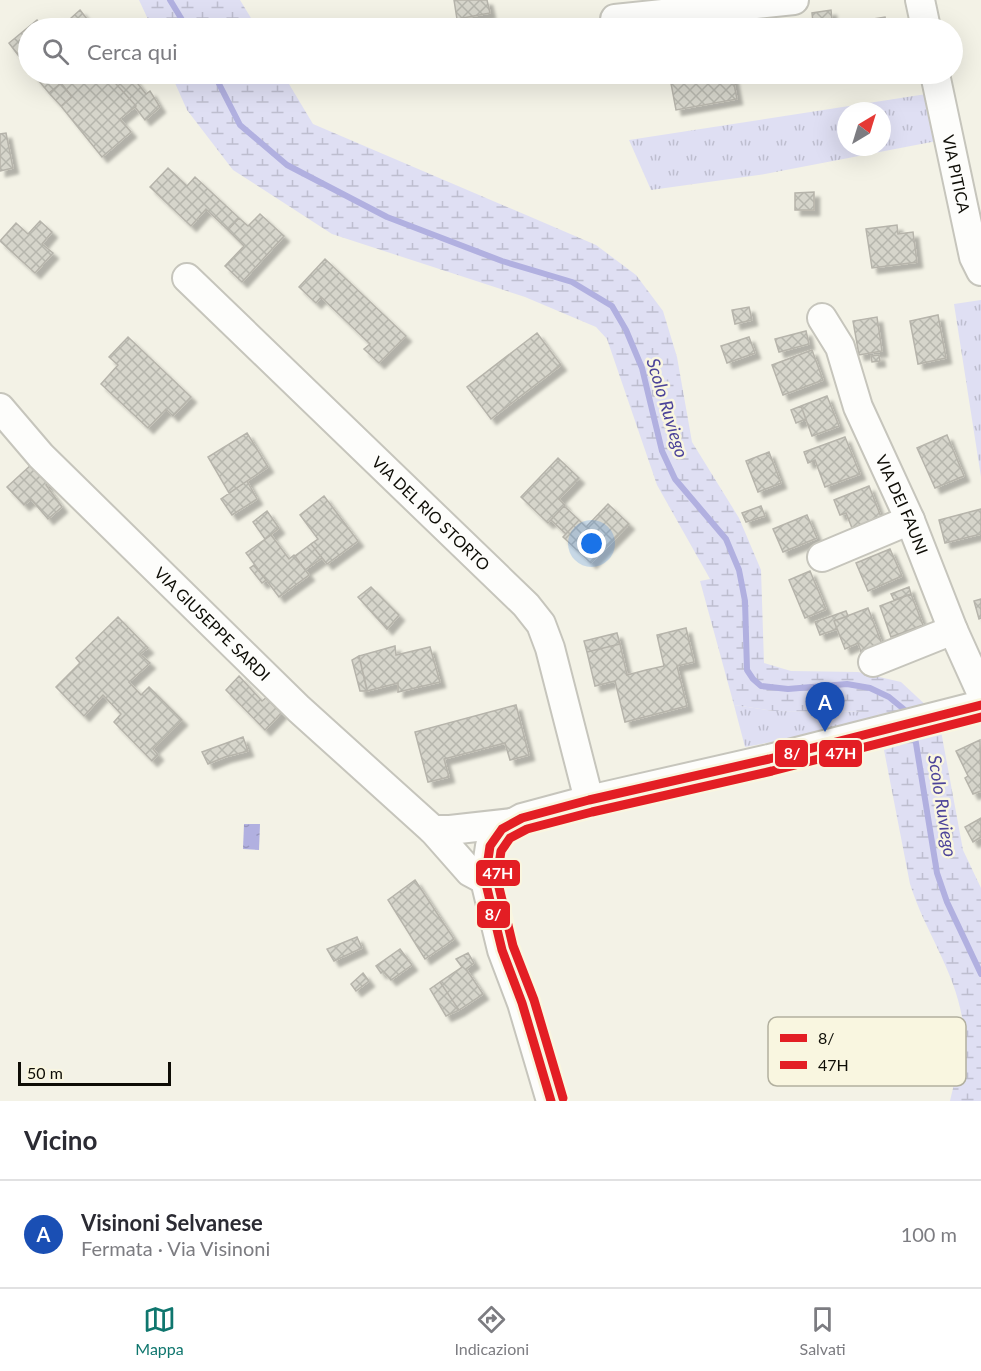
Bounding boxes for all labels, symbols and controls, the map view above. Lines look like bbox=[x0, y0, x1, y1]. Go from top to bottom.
search box bbox=[18, 18, 963, 84]
icon: search bbox=[39, 35, 72, 68]
text: Cerca qui bbox=[87, 38, 178, 65]
north arrow bbox=[837, 102, 891, 156]
street label: VIA PITICA bbox=[939, 133, 974, 215]
water label: Scolo Ruviego bbox=[642, 355, 694, 460]
street label: VIA DEL RIO STORTO bbox=[368, 452, 494, 574]
street label: VIA DEI FAUNI bbox=[872, 452, 933, 557]
your location bbox=[577, 529, 606, 558]
street label: VIA GIUSEPPE SARDI bbox=[151, 563, 274, 684]
pin: A bbox=[806, 682, 844, 732]
line badge: 8/ bbox=[774, 739, 809, 768]
line badge: 47H bbox=[818, 739, 863, 768]
text: 8/ bbox=[784, 743, 800, 762]
text: 47H bbox=[826, 743, 856, 762]
water label: Scolo Ruviego bbox=[924, 753, 962, 858]
line badge: 47H bbox=[475, 859, 521, 887]
text: 47H bbox=[483, 863, 513, 882]
line badge: 8/ bbox=[476, 900, 511, 929]
text: 8/ bbox=[485, 904, 501, 923]
legend bbox=[768, 1017, 966, 1086]
text: 8/ bbox=[818, 1028, 835, 1047]
text: 47H bbox=[818, 1055, 849, 1074]
scale bar bbox=[18, 1059, 171, 1086]
text: 50 m bbox=[27, 1063, 63, 1082]
text: Vicino bbox=[24, 1124, 97, 1156]
text: Visinoni Selvanese bbox=[81, 1209, 263, 1236]
text: A bbox=[37, 1222, 50, 1246]
text: 100 m bbox=[901, 1222, 957, 1246]
text: Fermata · Via Visinoni bbox=[81, 1236, 270, 1260]
tab: Mappa bbox=[135, 1303, 184, 1358]
tab: Indicazioni bbox=[454, 1303, 529, 1358]
tab: Salvati bbox=[800, 1303, 846, 1358]

